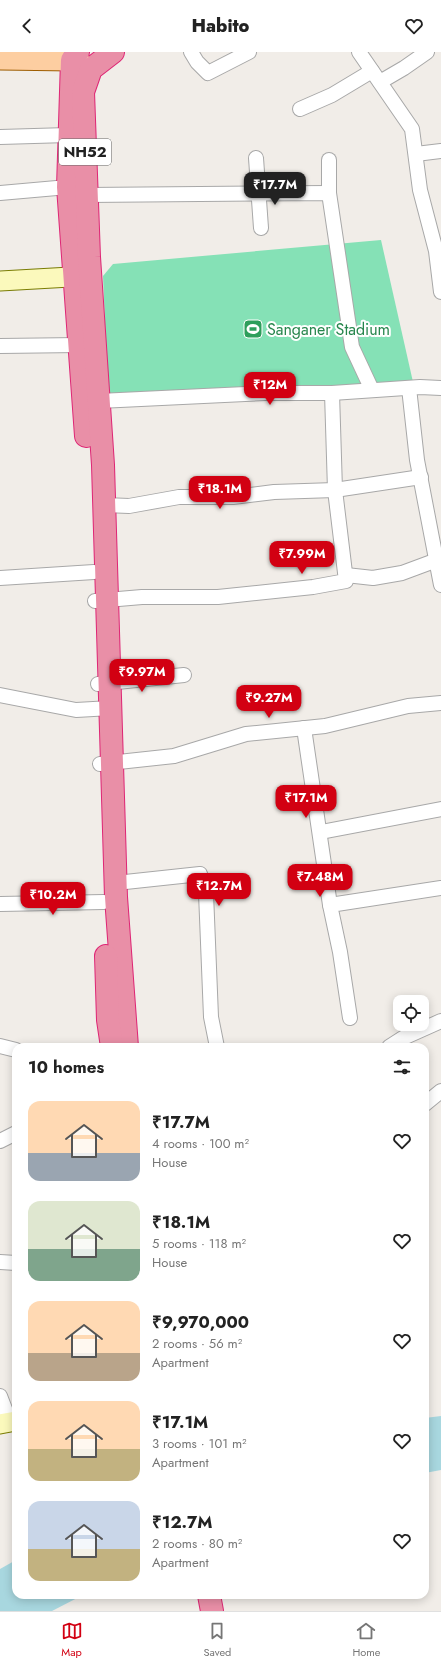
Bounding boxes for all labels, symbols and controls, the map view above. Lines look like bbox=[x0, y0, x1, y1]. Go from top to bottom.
text: Habito bbox=[192, 13, 249, 39]
icon: back bbox=[16, 15, 38, 37]
icon: heart bbox=[403, 15, 425, 37]
road number: NH52 bbox=[59, 139, 111, 165]
pin: ₹17.7M bbox=[242, 172, 308, 206]
text: ₹17.7M bbox=[253, 175, 297, 194]
sports icon: Sanganer Stadium bbox=[242, 318, 264, 340]
place label: Sanganer Stadium bbox=[267, 318, 390, 341]
pin: ₹12M bbox=[246, 372, 294, 406]
text: ₹12M bbox=[253, 375, 287, 394]
pin: ₹18.1M bbox=[187, 476, 253, 510]
text: ₹18.1M bbox=[198, 479, 242, 498]
pin: ₹7.99M bbox=[269, 541, 335, 575]
text: ₹7.99M bbox=[278, 544, 326, 563]
pin: ₹9.97M bbox=[109, 659, 175, 693]
text: ₹9.97M bbox=[118, 662, 166, 681]
pin: ₹9.27M bbox=[236, 685, 302, 719]
text: ₹9.27M bbox=[245, 688, 293, 707]
pin: ₹17.1M bbox=[273, 785, 339, 819]
text: ₹17.1M bbox=[285, 788, 327, 807]
pin: ₹7.48M bbox=[287, 864, 353, 898]
text: ₹7.48M bbox=[297, 867, 343, 886]
pin: ₹12.7M bbox=[186, 873, 252, 907]
text: ₹12.7M bbox=[196, 876, 242, 895]
pin: ₹10.2M bbox=[20, 882, 86, 916]
text: ₹10.2M bbox=[30, 885, 76, 904]
map controls bbox=[393, 995, 429, 1031]
button: locate bbox=[393, 995, 429, 1031]
text: 10 homes bbox=[28, 1055, 104, 1079]
icon: filters bbox=[391, 1056, 413, 1078]
text: ₹17.7M bbox=[152, 1110, 210, 1134]
icon: home bbox=[60, 1117, 108, 1165]
icon: heart bbox=[391, 1130, 413, 1152]
text: 4 rooms · 100 m² bbox=[152, 1134, 249, 1153]
text: House bbox=[152, 1153, 187, 1172]
text: ₹18.1M bbox=[152, 1210, 210, 1234]
icon: home bbox=[60, 1217, 108, 1265]
icon: heart bbox=[391, 1230, 413, 1252]
text: 5 rooms · 118 m² bbox=[152, 1234, 246, 1253]
text: House bbox=[152, 1253, 187, 1272]
text: ₹9,970,000 bbox=[152, 1310, 249, 1334]
icon: home bbox=[60, 1317, 108, 1365]
icon: heart bbox=[391, 1330, 413, 1352]
text: 2 rooms · 56 m² bbox=[152, 1334, 242, 1353]
text: Apartment bbox=[152, 1353, 209, 1372]
text: ₹17.1M bbox=[152, 1410, 208, 1434]
icon: home bbox=[60, 1417, 108, 1465]
icon: heart bbox=[391, 1430, 413, 1452]
text: 3 rooms · 101 m² bbox=[152, 1434, 247, 1453]
text: Apartment bbox=[152, 1453, 209, 1472]
text: ₹12.7M bbox=[152, 1510, 212, 1534]
icon: home bbox=[60, 1517, 108, 1565]
icon: heart bbox=[391, 1530, 413, 1552]
text: 2 rooms · 80 m² bbox=[152, 1534, 242, 1553]
text: Apartment bbox=[152, 1553, 209, 1572]
tab: Map bbox=[61, 1620, 83, 1660]
tab: Saved bbox=[204, 1620, 231, 1660]
tab: Home bbox=[352, 1620, 381, 1660]

